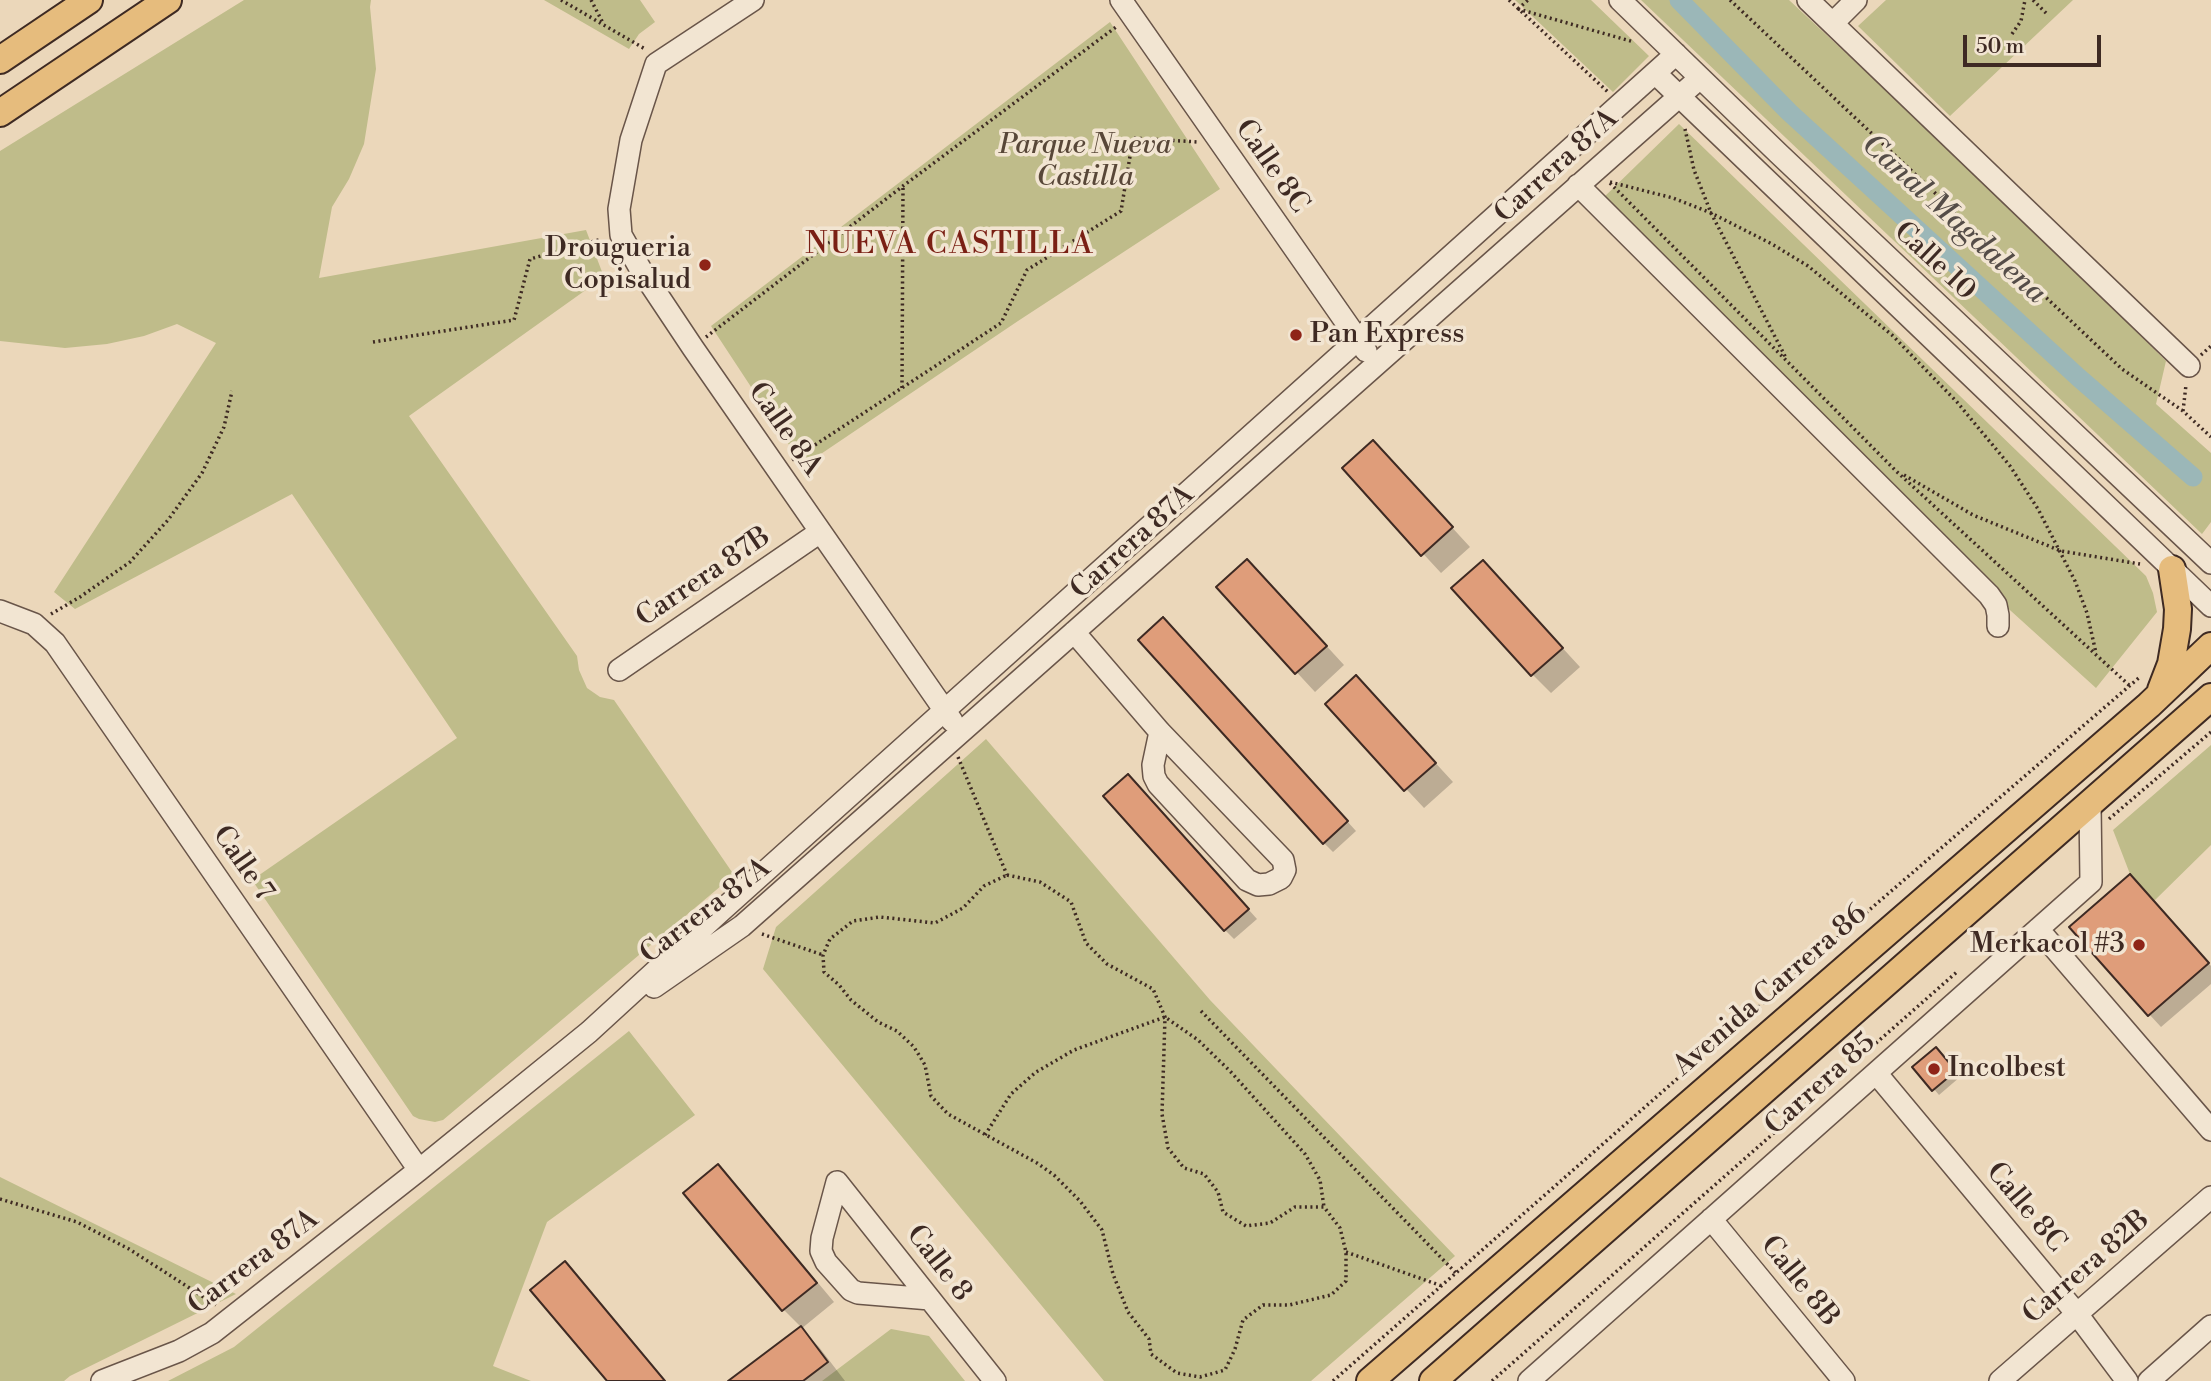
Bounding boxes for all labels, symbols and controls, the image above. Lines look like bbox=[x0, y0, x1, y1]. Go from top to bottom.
scale bar bbox=[1966, 21, 2104, 65]
text: 50 m bbox=[1976, 34, 2024, 60]
street label: Carrera 87A bbox=[1488, 103, 1626, 231]
street label: Calle 8C bbox=[1227, 114, 1315, 220]
water label: Canal Magdalena bbox=[1853, 128, 2053, 312]
park label: Parque Nueva Castilla bbox=[999, 129, 1171, 195]
street label: Calle 10 bbox=[1886, 216, 1982, 308]
district label: NUEVA CASTILLA bbox=[807, 228, 1093, 264]
place label: Drougueria Copisalud bbox=[545, 232, 691, 298]
marker: Drougueria Copisalud bbox=[697, 257, 713, 273]
place label: Pan Express bbox=[1310, 318, 1465, 352]
marker: Pan Express bbox=[1288, 327, 1304, 343]
street label: Calle 8A bbox=[740, 377, 828, 483]
street label: Carrera 87A bbox=[1064, 479, 1202, 607]
street label: Carrera 87B bbox=[631, 521, 777, 635]
street label: Calle 7 bbox=[204, 820, 280, 908]
street label: Carrera 87A bbox=[634, 852, 778, 972]
street label: Avenida Carrera 86 bbox=[1667, 898, 1875, 1084]
place label: Merkacol #3 bbox=[1970, 928, 2125, 962]
marker: Merkacol #3 bbox=[2131, 937, 2147, 953]
street label: Carrera 85 bbox=[1759, 1027, 1883, 1143]
place label: Incolbest bbox=[1948, 1052, 2066, 1086]
marker: Incolbest bbox=[1926, 1061, 1942, 1077]
street label: Calle 8C bbox=[1978, 1156, 2072, 1260]
street label: Carrera 87A bbox=[182, 1203, 326, 1323]
street label: Carrera 82B bbox=[2017, 1204, 2157, 1332]
street label: Calle 8 bbox=[898, 1219, 978, 1309]
street label: Calle 8B bbox=[1752, 1230, 1846, 1334]

